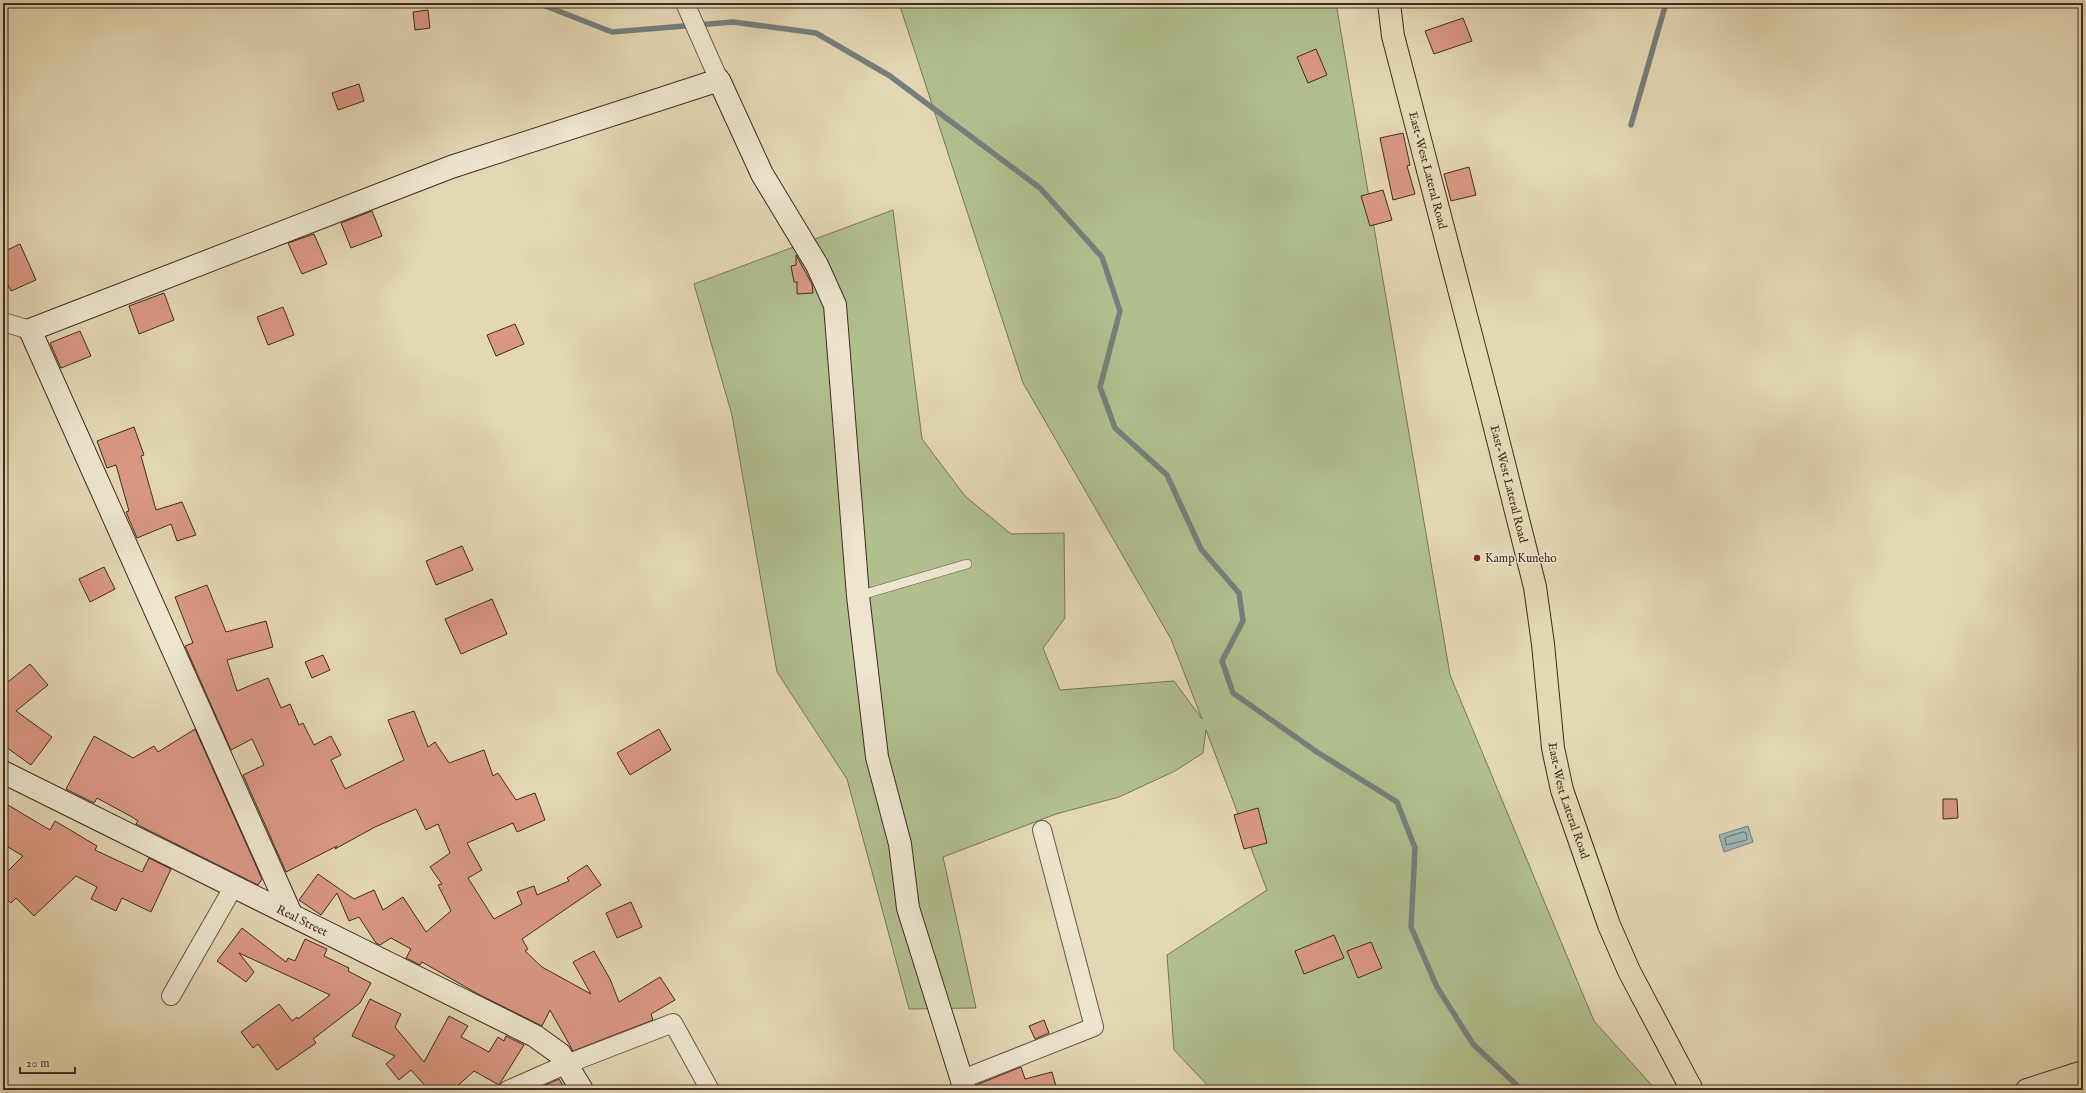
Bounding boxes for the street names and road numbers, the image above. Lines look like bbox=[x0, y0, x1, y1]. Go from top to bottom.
street label: East-West Lateral Road bbox=[1406, 110, 1451, 231]
street label: East-West Lateral Road bbox=[1487, 424, 1531, 545]
street label: East-West Lateral Road bbox=[1545, 742, 1593, 861]
street label: Real Street bbox=[274, 901, 330, 940]

